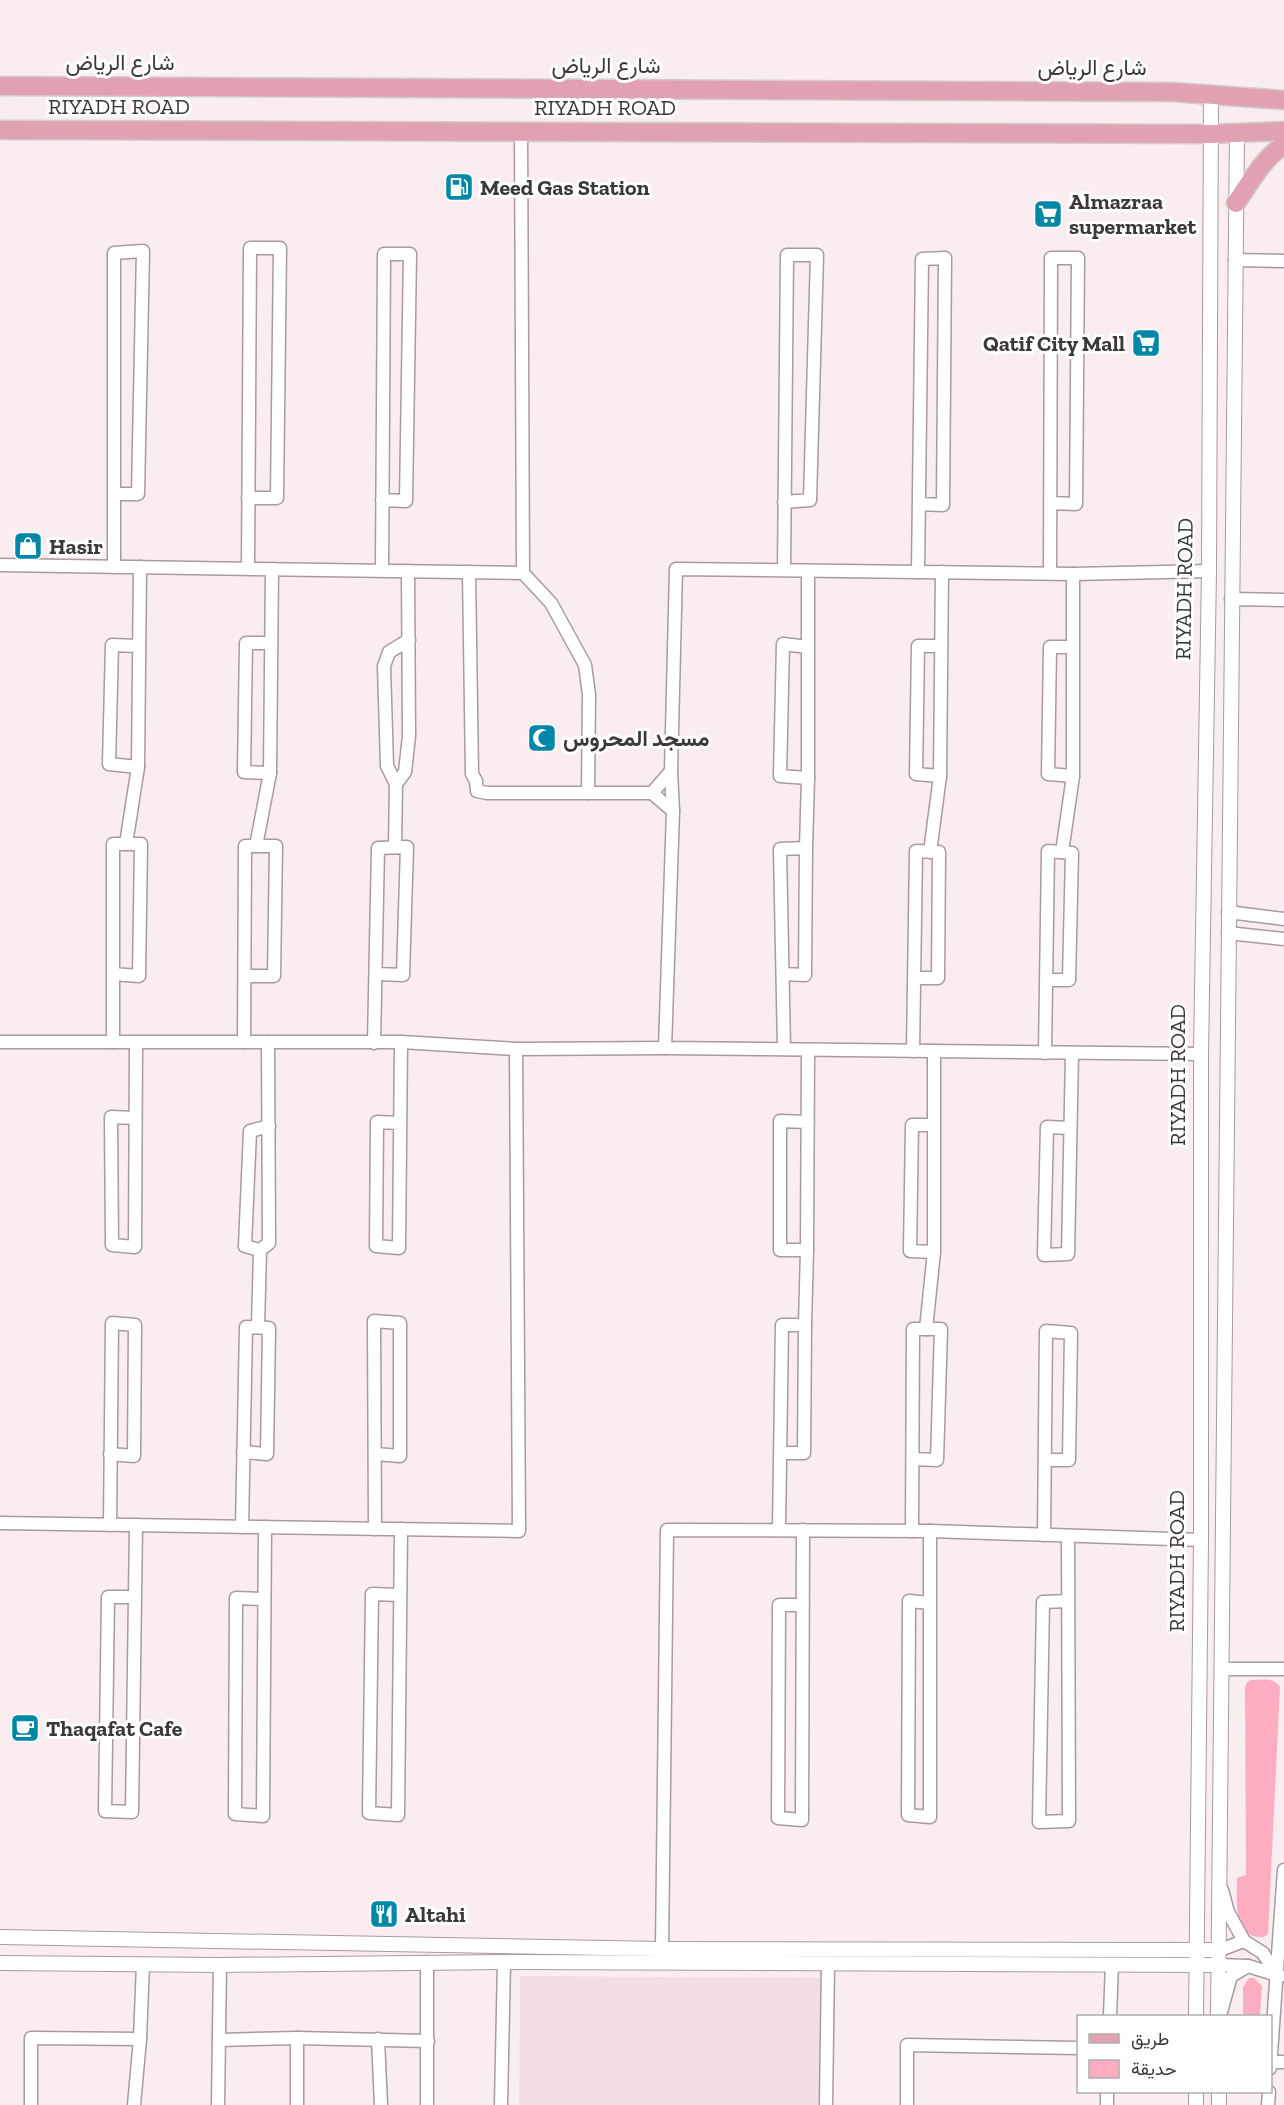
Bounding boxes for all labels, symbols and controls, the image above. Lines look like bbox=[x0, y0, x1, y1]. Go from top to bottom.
street label: شارع الرياض bbox=[65, 49, 175, 77]
street label: شارع الرياض bbox=[551, 52, 661, 80]
street label: شارع الرياض bbox=[1037, 54, 1147, 82]
street label: RIYADH ROAD bbox=[48, 93, 190, 120]
street label: RIYADH ROAD bbox=[534, 94, 676, 121]
fuel station icon: Meed Gas Station bbox=[443, 171, 475, 203]
place label: Meed Gas Station bbox=[480, 174, 650, 201]
place label: Almazraa supermarket bbox=[1069, 188, 1196, 240]
supermarket icon: Almazraa supermarket bbox=[1032, 198, 1064, 230]
supermarket icon: Qatif City Mall bbox=[1130, 327, 1162, 359]
place label: Qatif City Mall bbox=[983, 330, 1125, 357]
street label: RIYADH ROAD bbox=[1169, 518, 1199, 660]
shop icon: Hasir bbox=[12, 530, 44, 562]
place label: Hasir bbox=[49, 533, 103, 560]
mosque icon: مسجد المحروس bbox=[526, 722, 558, 754]
place label: مسجد المحروس bbox=[563, 725, 710, 752]
street label: RIYADH ROAD bbox=[1164, 1004, 1191, 1146]
street label: RIYADH ROAD bbox=[1163, 1490, 1190, 1632]
cafe icon: Thaqafat Cafe bbox=[9, 1712, 41, 1744]
place label: Thaqafat Cafe bbox=[46, 1715, 183, 1742]
restaurant icon: Altahi bbox=[368, 1898, 400, 1930]
place label: Altahi bbox=[405, 1901, 466, 1928]
legend bbox=[1077, 2015, 1272, 2093]
text: طريق bbox=[1131, 2028, 1169, 2050]
text: حديقة bbox=[1131, 2058, 1177, 2080]

